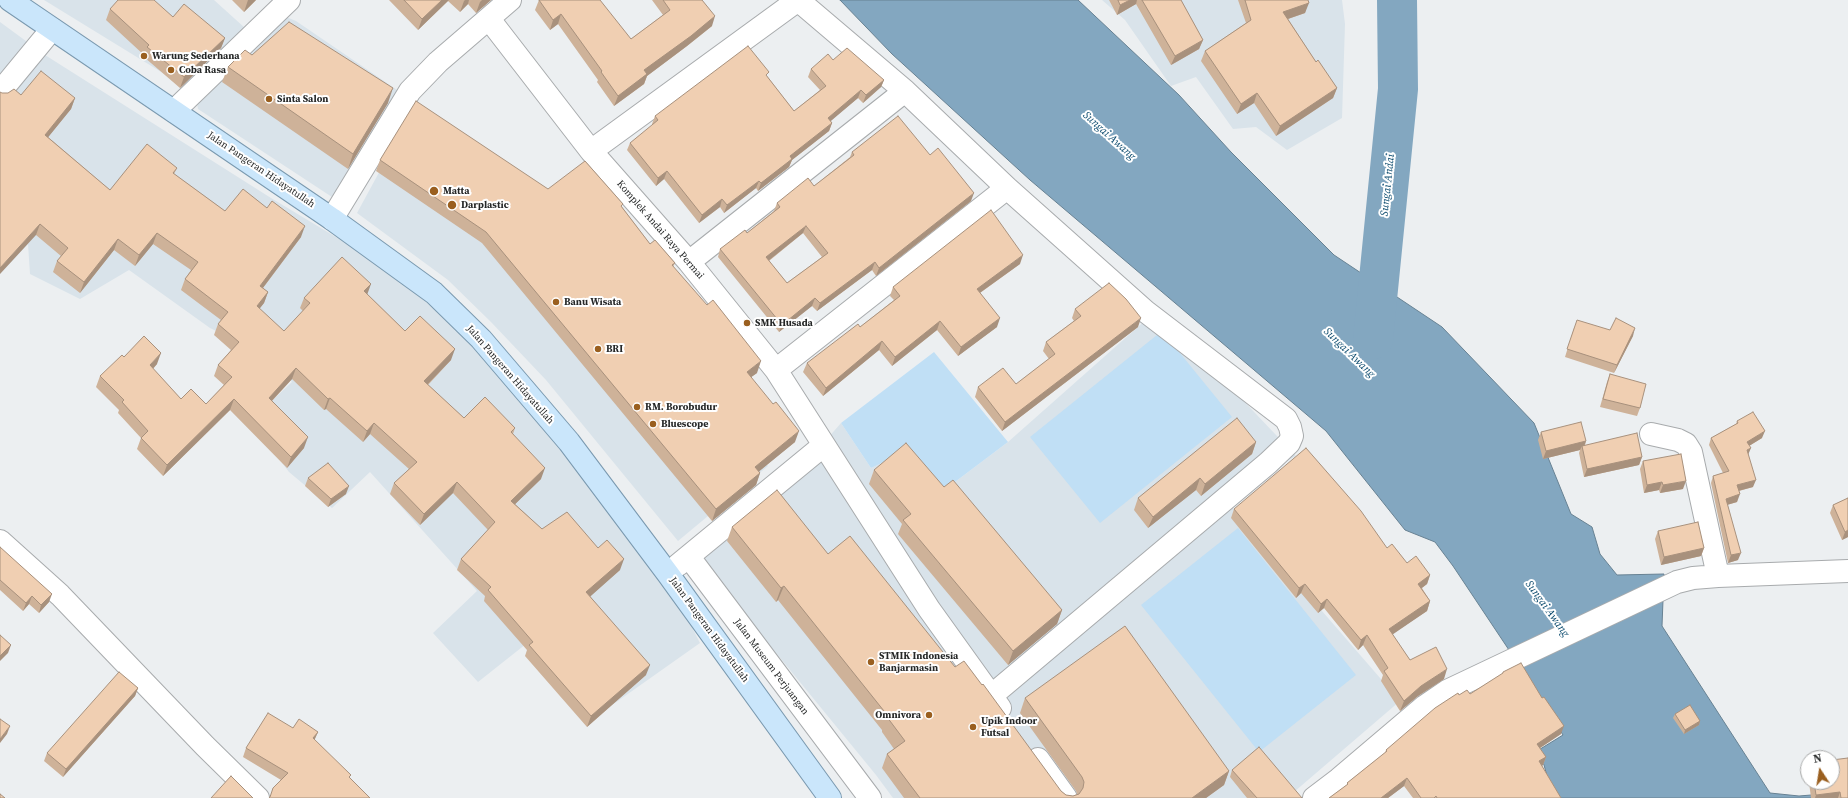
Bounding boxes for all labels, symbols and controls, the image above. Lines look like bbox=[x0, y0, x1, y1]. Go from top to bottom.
place label: Warung Sederhana bbox=[152, 50, 240, 62]
marker: Warung Sederhana bbox=[139, 51, 149, 61]
place label: Coba Rasa bbox=[179, 64, 226, 76]
marker: Coba Rasa bbox=[166, 65, 176, 75]
place label: Sinta Salon bbox=[277, 93, 328, 105]
marker: Sinta Salon bbox=[264, 94, 274, 104]
water label: Sungai Awang bbox=[1080, 109, 1138, 163]
street label: Jalan Pangeran Hidayatullah bbox=[205, 129, 317, 211]
water label: Sungai Andai bbox=[1378, 153, 1398, 217]
street label: Komplek Andai Raya Permai bbox=[614, 178, 706, 282]
marker: Matta bbox=[428, 185, 440, 197]
place label: Matta bbox=[443, 185, 469, 197]
marker: Darplastic bbox=[446, 199, 458, 211]
place label: Darplastic bbox=[461, 199, 509, 211]
place label: Banu Wisata bbox=[564, 296, 621, 308]
marker: Banu Wisata bbox=[551, 297, 561, 307]
place label: SMK Husada bbox=[755, 317, 813, 329]
marker: SMK Husada bbox=[742, 318, 752, 328]
street label: Jalan Pangeran Hidayatullah bbox=[464, 323, 556, 427]
water label: Sungai Awang bbox=[1321, 325, 1377, 381]
place label: BRI bbox=[606, 343, 623, 355]
marker: BRI bbox=[593, 344, 603, 354]
place label: RM. Borobudur bbox=[645, 401, 717, 413]
marker: RM. Borobudur bbox=[632, 402, 642, 412]
place label: Bluescope bbox=[661, 418, 708, 430]
marker: Bluescope bbox=[648, 419, 658, 429]
street label: Jalan Pangeran Hidayatullah bbox=[667, 575, 751, 685]
water label: Sungai Awang bbox=[1522, 578, 1572, 640]
street label: Jalan Museum Perjuangan bbox=[731, 617, 811, 717]
place label: STMIK Indonesia Banjarmasin bbox=[879, 650, 958, 674]
marker: STMIK Indonesia Banjarmasin bbox=[866, 657, 876, 667]
place label: Omnivora bbox=[875, 709, 921, 721]
marker: Omnivora bbox=[924, 710, 934, 720]
place label: Upik Indoor Futsal bbox=[981, 715, 1037, 738]
marker: Upik Indoor Futsal bbox=[968, 722, 978, 732]
north arrow bbox=[1800, 750, 1840, 790]
text: N bbox=[1812, 751, 1823, 767]

